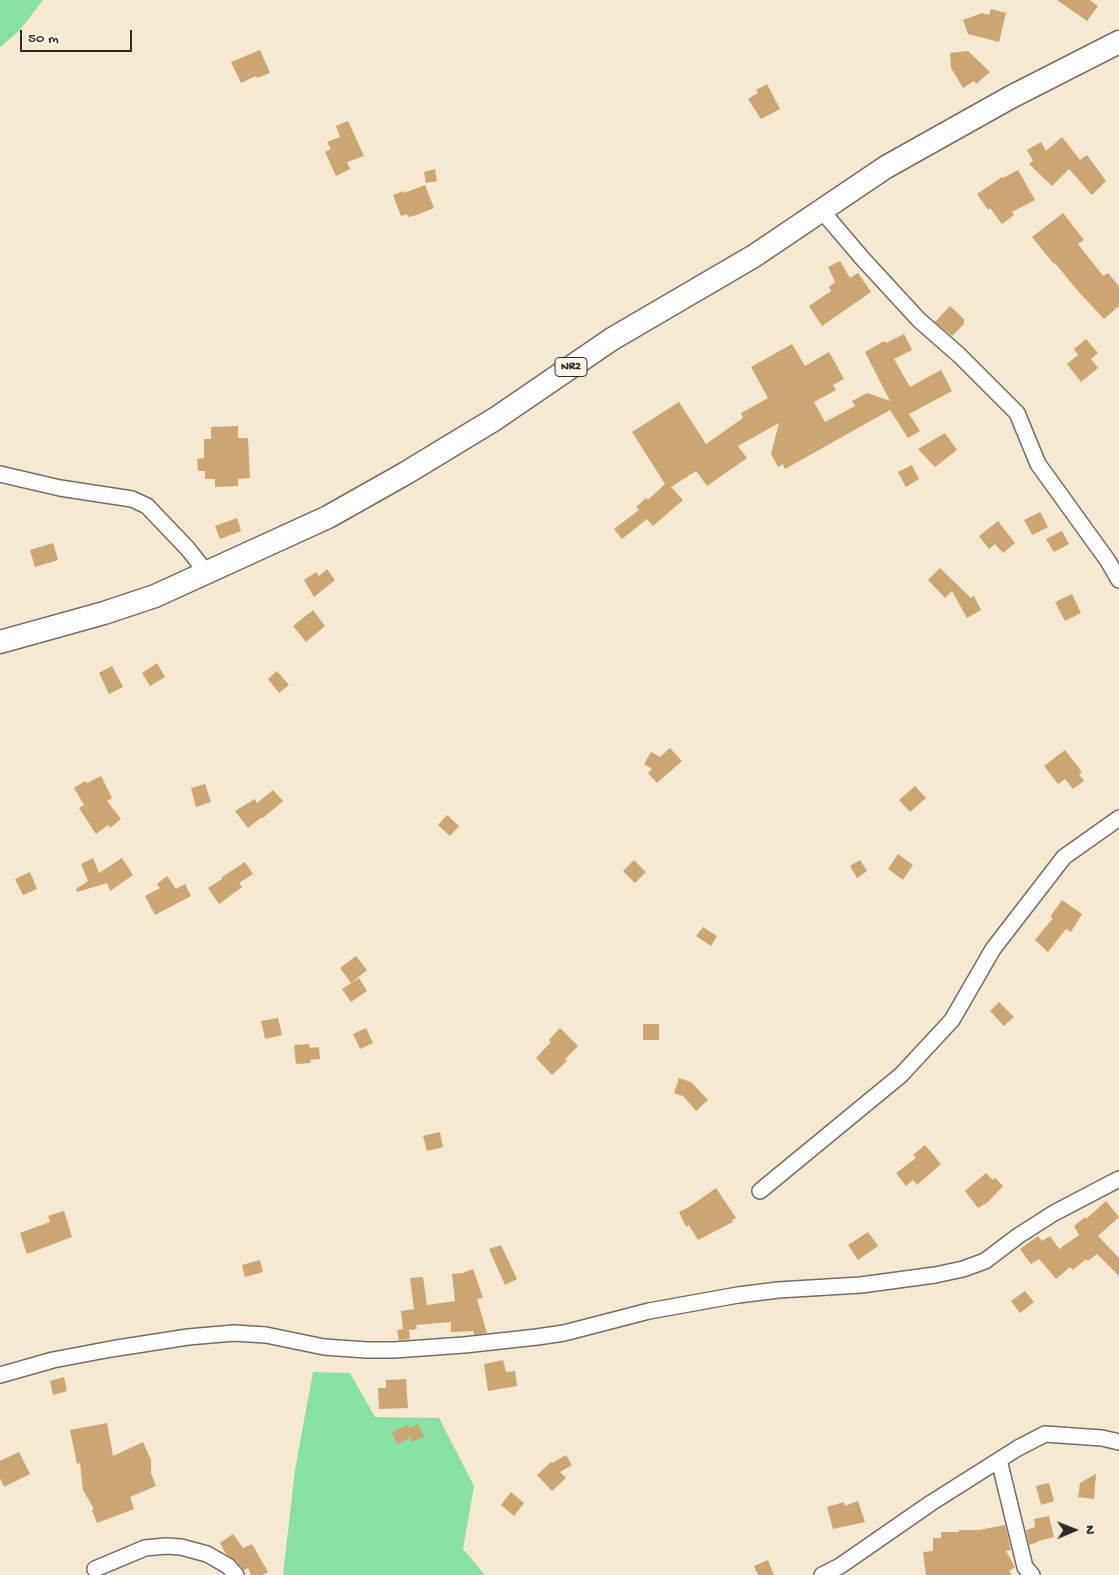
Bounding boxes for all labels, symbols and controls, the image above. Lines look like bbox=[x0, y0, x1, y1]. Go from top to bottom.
scale bar bbox=[22, 20, 135, 52]
text: 50 m bbox=[28, 30, 59, 48]
road number: NR2 bbox=[555, 358, 587, 377]
north arrow bbox=[1049, 1505, 1099, 1555]
text: N bbox=[1081, 1525, 1098, 1534]

